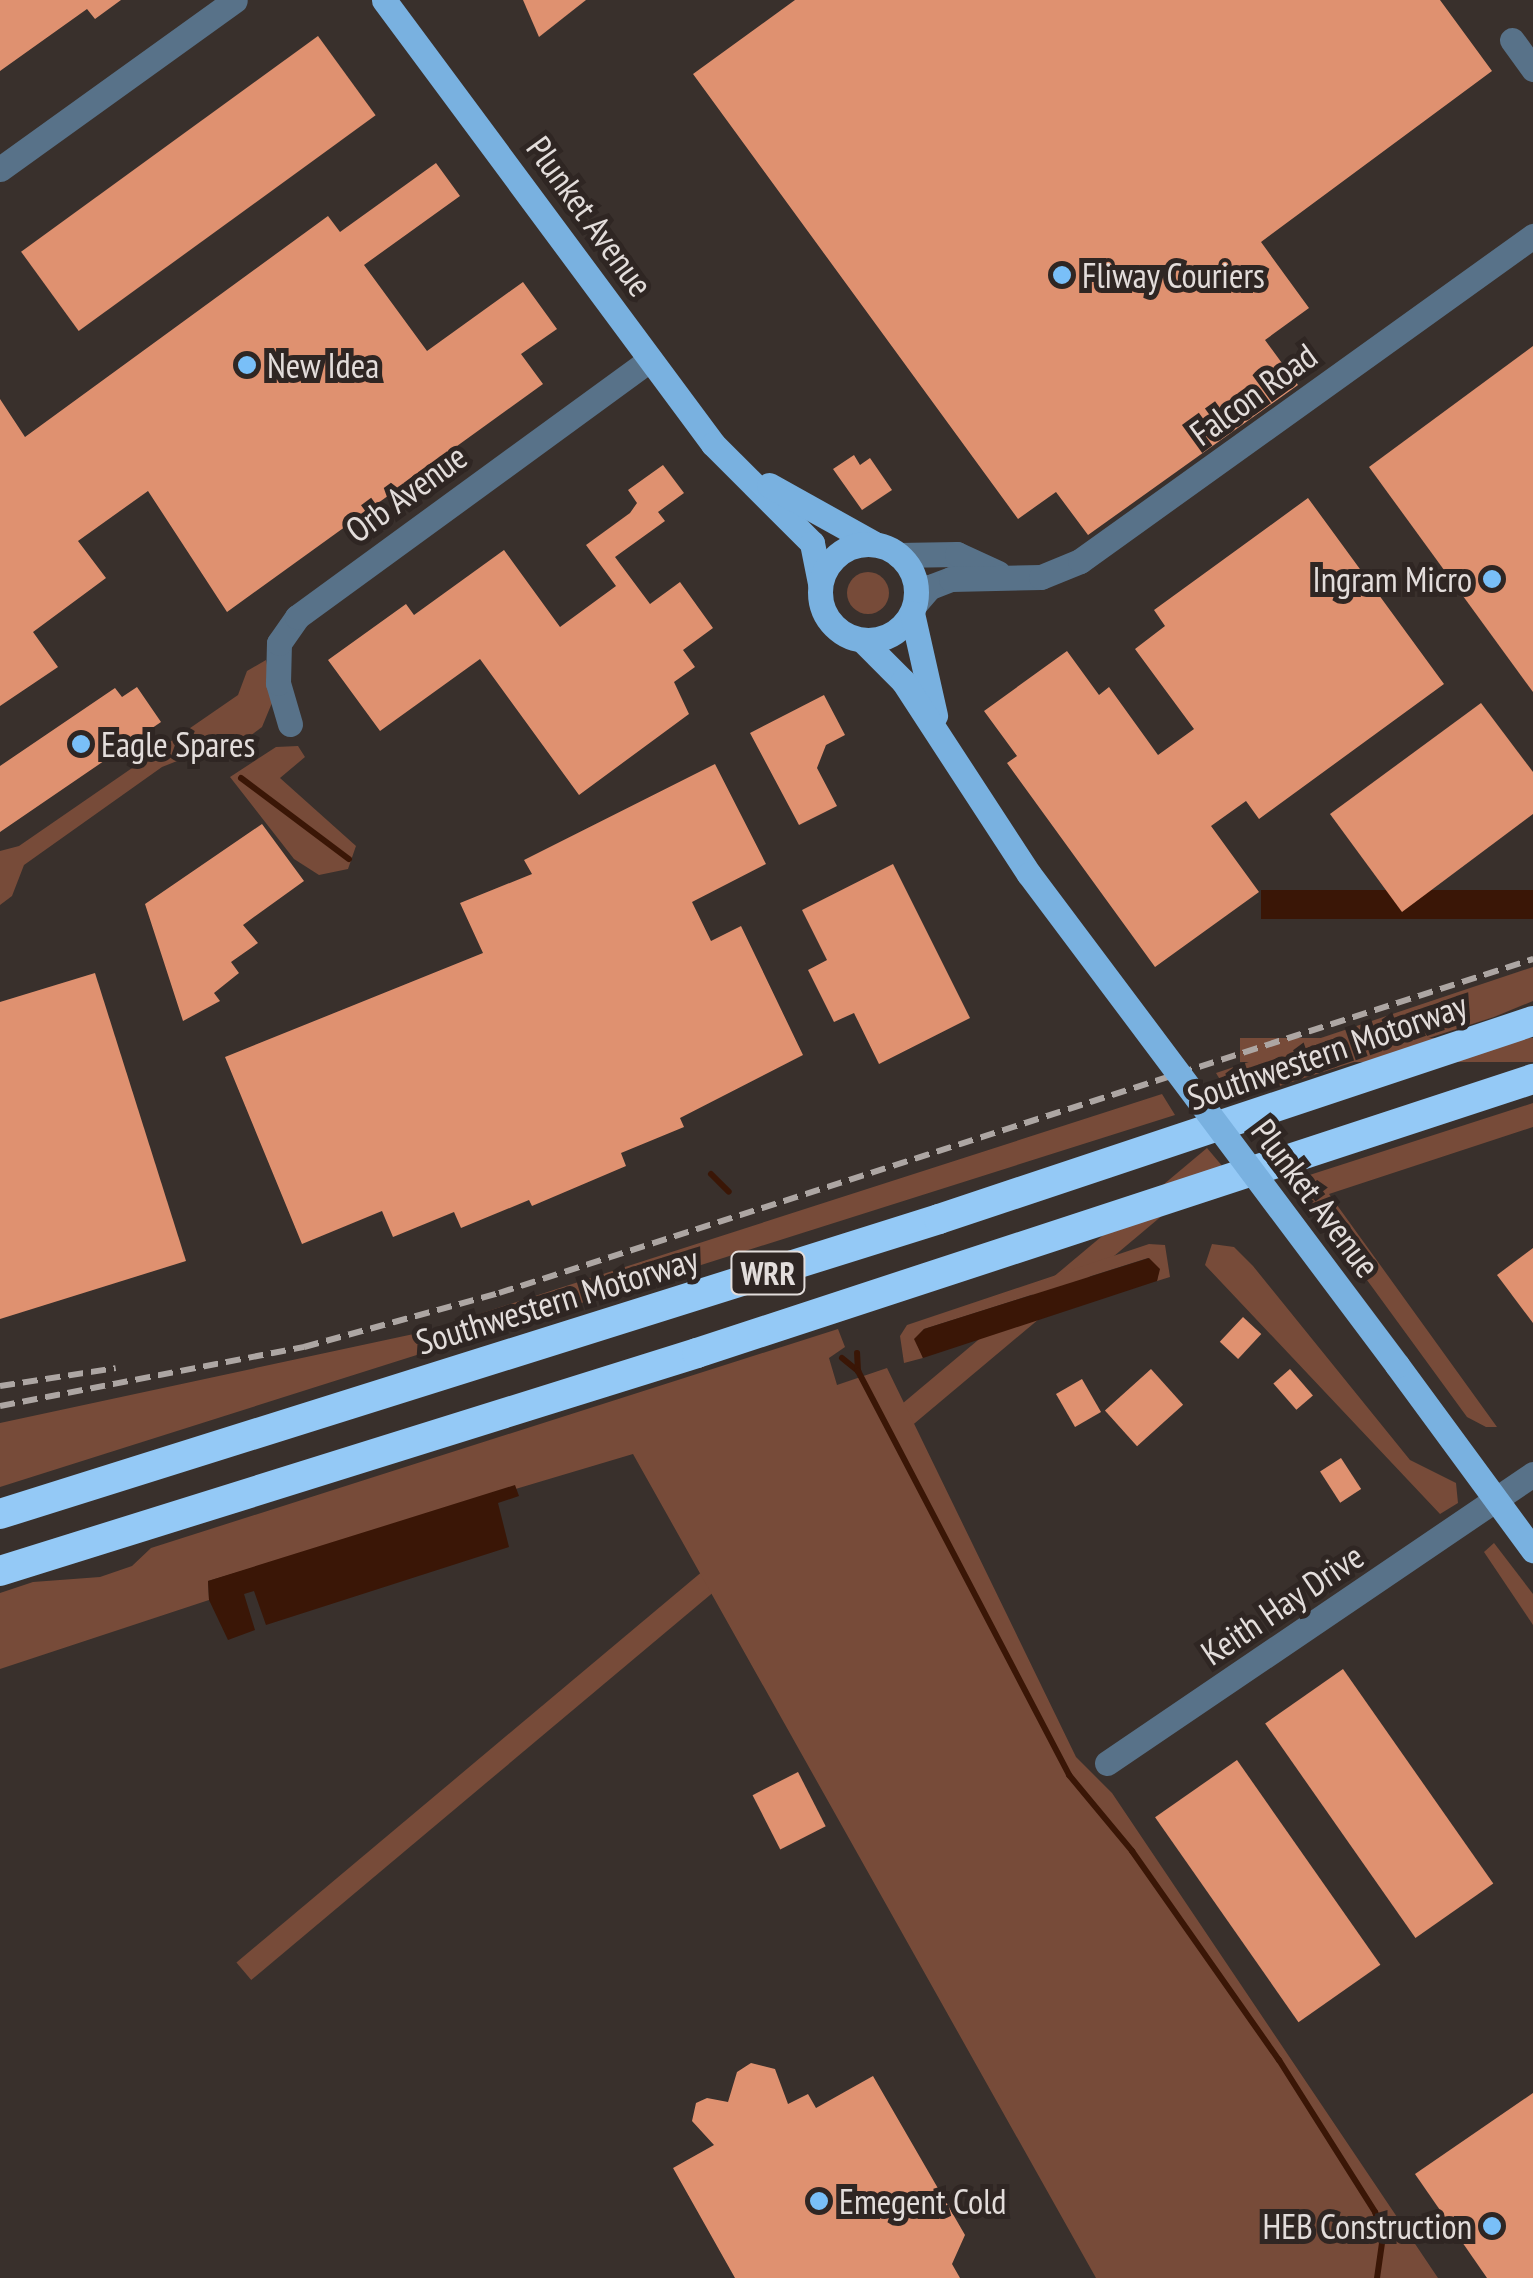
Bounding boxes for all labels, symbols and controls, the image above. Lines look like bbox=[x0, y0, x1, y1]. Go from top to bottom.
street label: Plunket Avenue bbox=[518, 128, 662, 304]
place label: Fliway Couriers bbox=[1082, 254, 1266, 296]
marker: Fliway Couriers bbox=[1051, 264, 1073, 286]
street label: Falcon Road bbox=[1182, 334, 1324, 454]
place label: New Idea bbox=[267, 344, 380, 386]
marker: New Idea bbox=[236, 354, 258, 376]
street label: Orb Avenue bbox=[337, 435, 475, 551]
place label: Ingram Micro bbox=[1313, 558, 1472, 600]
marker: Ingram Micro bbox=[1481, 568, 1503, 590]
place label: Eagle Spares bbox=[101, 723, 255, 765]
marker: Eagle Spares bbox=[70, 733, 92, 755]
street label: Southwestern Motorway bbox=[1182, 984, 1472, 1118]
street label: Plunket Avenue bbox=[1243, 1110, 1389, 1286]
street label: Southwestern Motorway bbox=[411, 1237, 703, 1363]
road number: WRR bbox=[728, 1246, 808, 1300]
street label: Keith Hay Drive bbox=[1193, 1534, 1371, 1674]
place label: Emegent Cold bbox=[839, 2180, 1006, 2222]
marker: Emegent Cold bbox=[808, 2190, 830, 2212]
place label: HEB Construction bbox=[1262, 2205, 1472, 2247]
marker: HEB Construction bbox=[1481, 2215, 1503, 2237]

